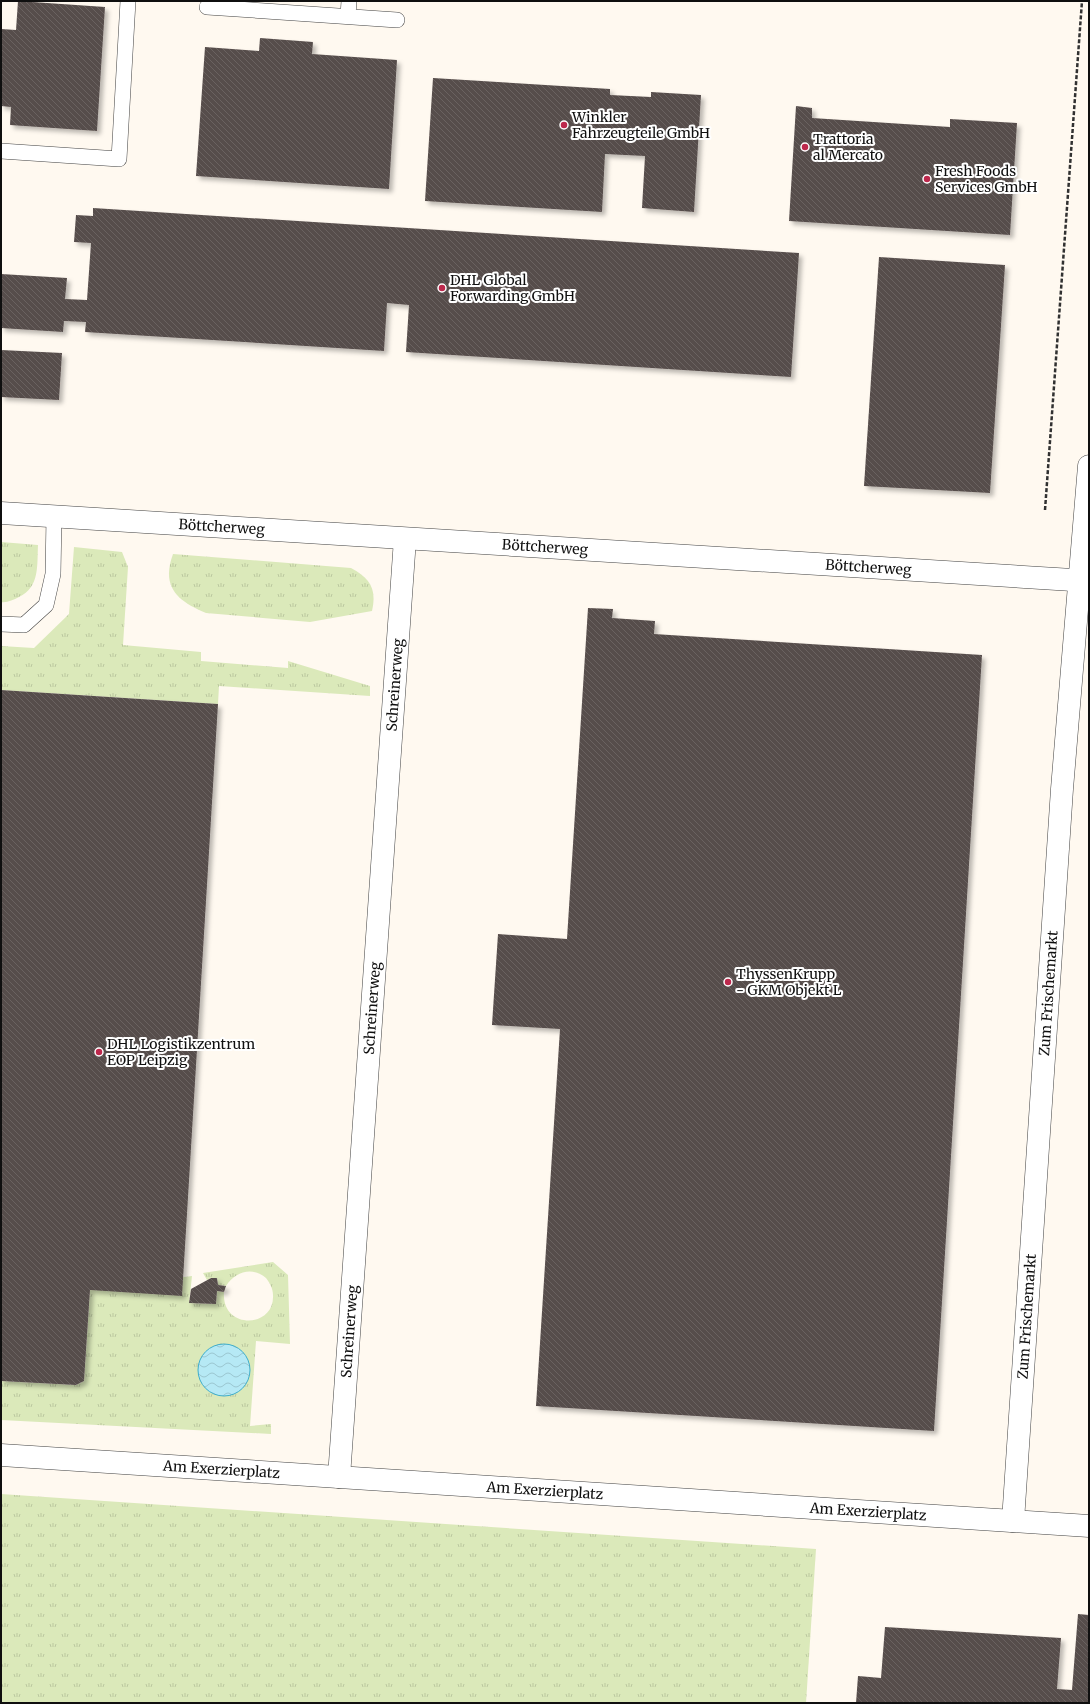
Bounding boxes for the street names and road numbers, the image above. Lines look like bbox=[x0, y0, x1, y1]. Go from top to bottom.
street label: Böttcherweg bbox=[178, 515, 266, 538]
street label: Böttcherweg bbox=[501, 535, 589, 559]
street label: Böttcherweg bbox=[825, 556, 912, 579]
street label: Schreinerweg bbox=[382, 637, 407, 732]
street label: Zum Frischemarkt bbox=[1035, 929, 1062, 1057]
street label: Schreinerweg bbox=[360, 960, 384, 1055]
street label: Zum Frischemarkt bbox=[1014, 1253, 1040, 1380]
street label: Schreinerweg bbox=[337, 1284, 362, 1379]
street label: Am Exerzierplatz bbox=[162, 1457, 281, 1482]
street label: Am Exerzierplatz bbox=[485, 1478, 604, 1503]
street label: Am Exerzierplatz bbox=[808, 1499, 927, 1524]

